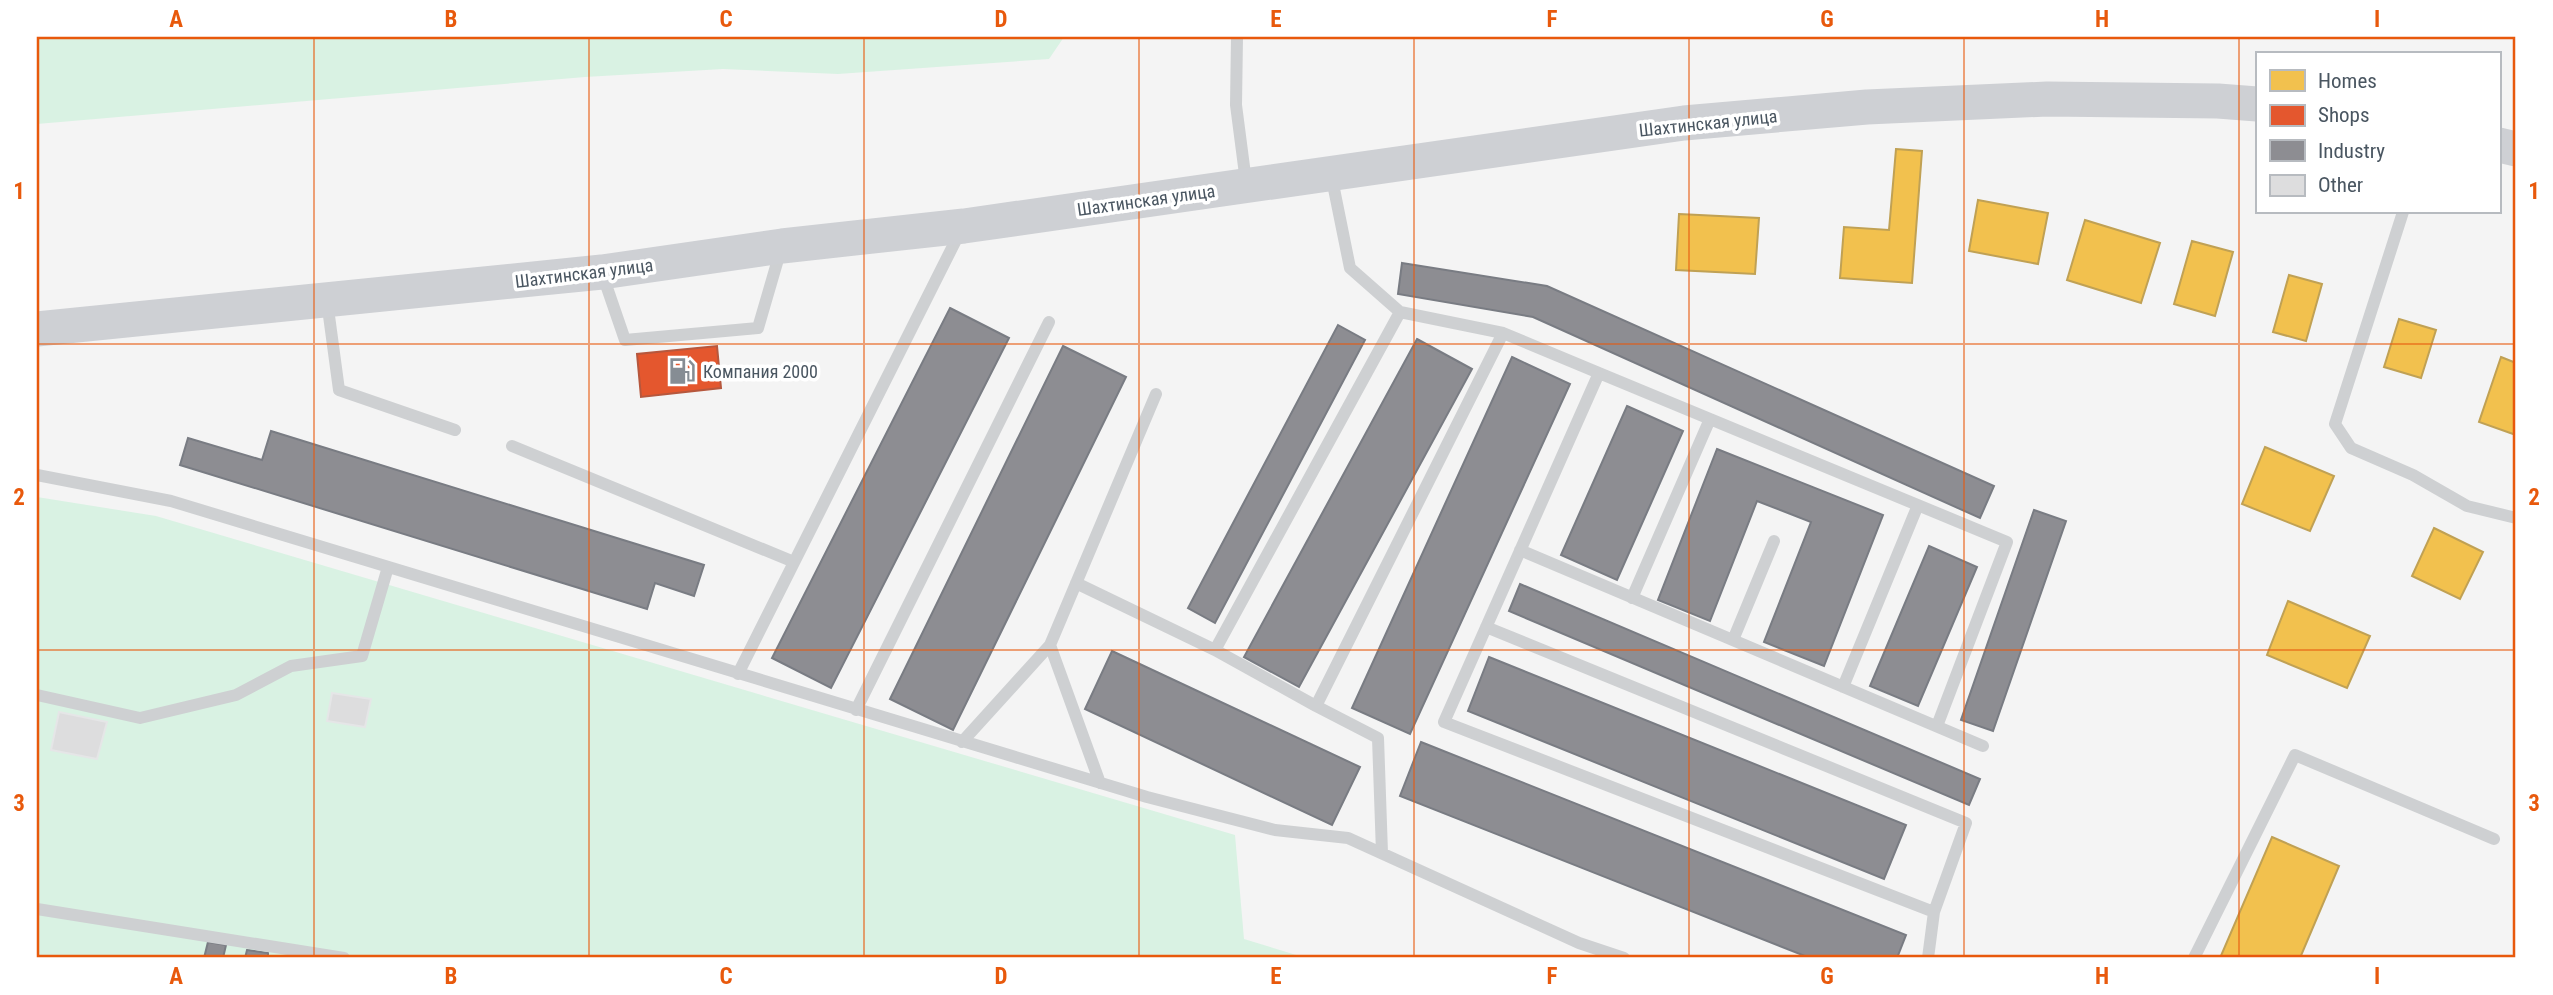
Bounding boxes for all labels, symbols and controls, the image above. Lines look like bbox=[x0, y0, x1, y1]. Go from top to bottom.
text: A bbox=[169, 6, 183, 33]
text: B bbox=[445, 6, 457, 33]
text: C bbox=[719, 6, 733, 33]
text: D bbox=[995, 6, 1008, 33]
text: E bbox=[1270, 6, 1282, 33]
text: F bbox=[1547, 6, 1558, 33]
text: G bbox=[1820, 6, 1834, 33]
text: H bbox=[2095, 6, 2109, 33]
text: I bbox=[2374, 6, 2380, 33]
legend bbox=[2256, 52, 2500, 214]
text: Homes bbox=[2318, 69, 2377, 93]
text: Shops bbox=[2318, 103, 2370, 127]
street label: Шахтинская улица bbox=[1638, 105, 1778, 141]
text: Industry bbox=[2318, 139, 2385, 163]
text: Other bbox=[2318, 173, 2363, 197]
text: 1 bbox=[13, 178, 25, 205]
text: 1 bbox=[2528, 178, 2540, 205]
street label: Шахтинская улица bbox=[1076, 180, 1216, 220]
street label: Шахтинская улица bbox=[514, 254, 654, 292]
fuel station icon: Компания 2000 bbox=[667, 356, 697, 386]
place label: Компания 2000 bbox=[703, 361, 818, 382]
text: 2 bbox=[13, 484, 25, 511]
text: 2 bbox=[2528, 484, 2540, 511]
text: 3 bbox=[13, 790, 25, 817]
text: 3 bbox=[2528, 790, 2540, 817]
text: A bbox=[169, 963, 183, 990]
text: B bbox=[445, 963, 457, 990]
text: C bbox=[719, 963, 733, 990]
text: D bbox=[995, 963, 1008, 990]
text: E bbox=[1270, 963, 1282, 990]
text: F bbox=[1547, 963, 1558, 990]
text: G bbox=[1820, 963, 1834, 990]
text: H bbox=[2095, 963, 2109, 990]
text: I bbox=[2374, 963, 2380, 990]

